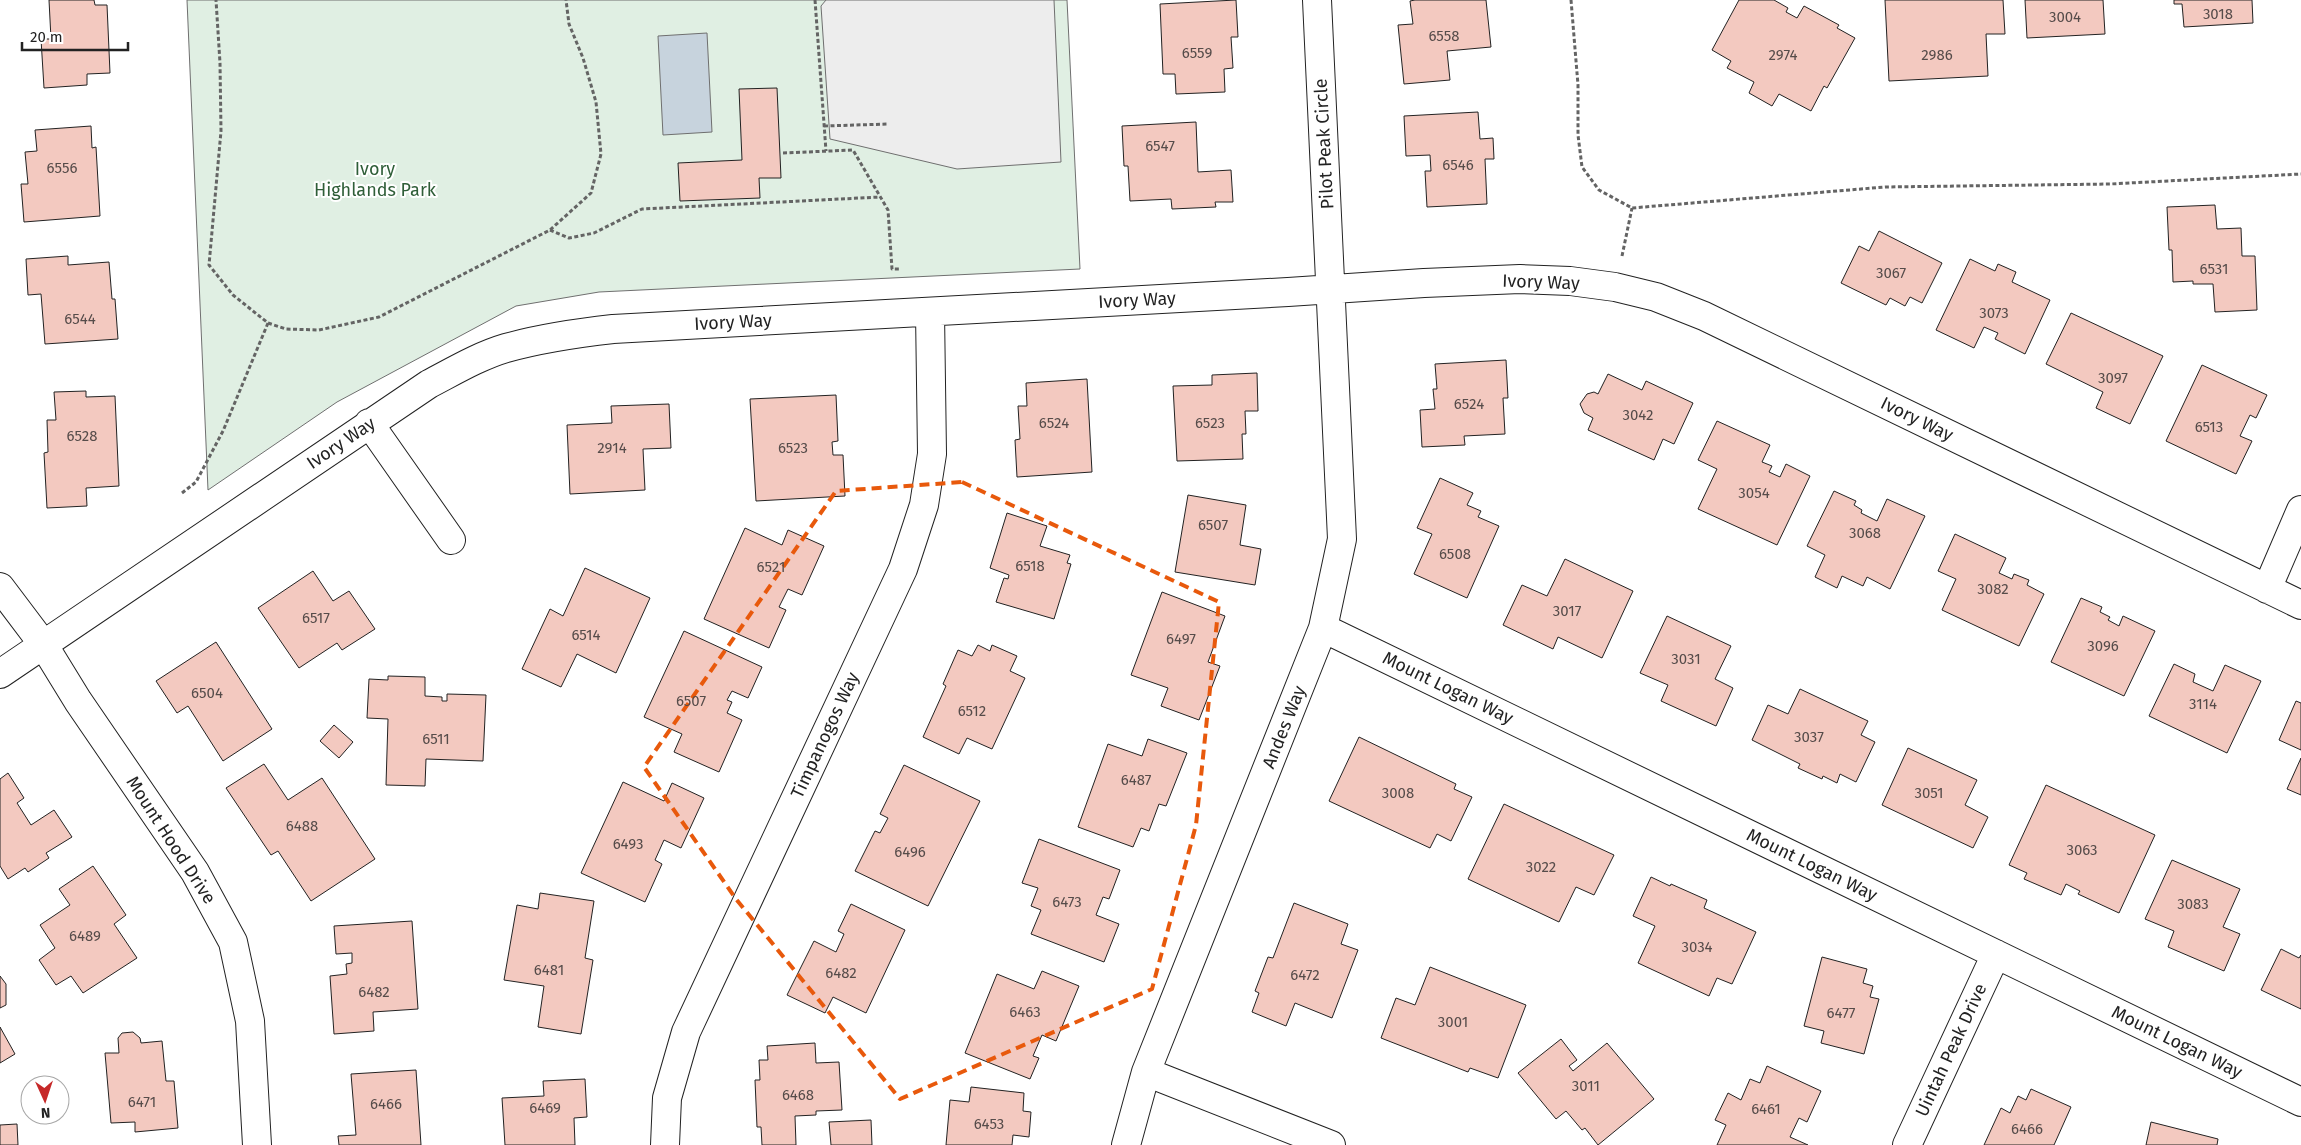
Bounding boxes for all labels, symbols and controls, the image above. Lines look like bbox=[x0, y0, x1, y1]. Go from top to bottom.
house number: 3018 bbox=[2203, 5, 2233, 23]
house number: 3004 bbox=[2049, 8, 2081, 26]
scale bar bbox=[22, 20, 129, 52]
house number: 6558 bbox=[1428, 27, 1460, 45]
text: 20 m bbox=[30, 28, 63, 46]
house number: 6559 bbox=[1182, 44, 1212, 62]
house number: 2974 bbox=[1769, 46, 1798, 64]
house number: 2986 bbox=[1921, 46, 1953, 64]
street label: Pilot Peak Circle bbox=[1310, 78, 1338, 210]
house number: 6547 bbox=[1145, 137, 1175, 155]
house number: 6546 bbox=[1442, 156, 1474, 174]
park label: Ivory Highlands Park bbox=[314, 158, 437, 201]
house number: 6556 bbox=[47, 159, 77, 177]
house number: 6531 bbox=[2200, 260, 2228, 278]
house number: 3067 bbox=[1876, 264, 1906, 282]
street label: Ivory Way bbox=[1502, 270, 1580, 294]
street label: Ivory Way bbox=[1098, 287, 1177, 313]
house number: 3073 bbox=[1979, 304, 2009, 322]
street label: Ivory Way bbox=[694, 309, 773, 335]
house number: 6544 bbox=[64, 310, 96, 328]
house number: 3097 bbox=[2098, 369, 2128, 387]
street label: Ivory Way bbox=[1877, 392, 1957, 446]
house number: 6524 bbox=[1454, 395, 1484, 413]
house number: 3042 bbox=[1623, 406, 1653, 424]
street label: Ivory Way bbox=[303, 412, 380, 474]
house number: 6524 bbox=[1039, 414, 1069, 432]
house number: 6523 bbox=[1195, 414, 1225, 432]
house number: 6513 bbox=[2195, 418, 2223, 436]
house number: 6528 bbox=[67, 427, 97, 445]
house number: 2914 bbox=[597, 439, 627, 457]
house number: 6523 bbox=[778, 439, 808, 457]
house number: 3054 bbox=[1738, 484, 1770, 502]
house number: 6507 bbox=[1198, 516, 1228, 534]
house number: 3068 bbox=[1849, 524, 1881, 542]
house number: 6508 bbox=[1439, 545, 1471, 563]
house number: 6518 bbox=[1015, 557, 1045, 575]
house number: 6521 bbox=[757, 558, 785, 576]
house number: 3082 bbox=[1977, 580, 2009, 598]
house number: 3017 bbox=[1553, 602, 1582, 620]
house number: 6517 bbox=[302, 609, 330, 627]
house number: 6514 bbox=[571, 626, 601, 644]
house number: 6497 bbox=[1166, 630, 1196, 648]
house number: 3096 bbox=[2087, 637, 2119, 655]
street label: Mount Logan Way bbox=[1379, 647, 1517, 729]
house number: 3031 bbox=[1671, 650, 1701, 668]
street label: Timpanogos Way bbox=[786, 668, 864, 802]
street label: Andes Way bbox=[1257, 682, 1311, 772]
house number: 6504 bbox=[191, 684, 223, 702]
house number: 6507 bbox=[676, 692, 706, 710]
house number: 3114 bbox=[2189, 695, 2217, 713]
house number: 6512 bbox=[958, 702, 986, 720]
house number: 3037 bbox=[1794, 728, 1824, 746]
house number: 6511 bbox=[422, 730, 450, 748]
house number: 6487 bbox=[1121, 771, 1152, 789]
street label: Mount Hood Drive bbox=[122, 772, 220, 908]
house number: 3008 bbox=[1382, 784, 1414, 802]
house number: 3051 bbox=[1914, 784, 1944, 802]
house number: 6488 bbox=[286, 817, 318, 835]
street label: Mount Logan Way bbox=[1743, 824, 1881, 906]
house number: 6493 bbox=[613, 835, 643, 853]
house number: 3063 bbox=[2066, 841, 2098, 859]
house number: 6496 bbox=[894, 843, 926, 861]
house number: 3022 bbox=[1526, 858, 1556, 876]
house number: 6473 bbox=[1052, 893, 1082, 911]
house number: 3083 bbox=[2177, 895, 2209, 913]
house number: 6489 bbox=[69, 927, 101, 945]
house number: 3034 bbox=[1681, 938, 1713, 956]
house number: 6481 bbox=[534, 961, 564, 979]
house number: 6482 bbox=[825, 964, 857, 982]
house number: 6472 bbox=[1290, 966, 1320, 984]
street label: Uintah Peak Drive bbox=[1910, 980, 1992, 1120]
house number: 6482 bbox=[358, 983, 390, 1001]
street label: Mount Logan Way bbox=[2108, 1001, 2246, 1083]
house number: 6463 bbox=[1009, 1003, 1041, 1021]
house number: 6477 bbox=[1827, 1004, 1856, 1022]
house number: 3001 bbox=[1438, 1013, 1468, 1031]
north arrow bbox=[20, 1075, 70, 1125]
house number: 3011 bbox=[1572, 1077, 1600, 1095]
house number: 6468 bbox=[782, 1086, 814, 1104]
house number: 6471 bbox=[128, 1093, 156, 1111]
house number: 6466 bbox=[370, 1095, 402, 1113]
house number: 6469 bbox=[529, 1099, 561, 1117]
house number: 6461 bbox=[1751, 1100, 1781, 1118]
text: N bbox=[41, 1104, 51, 1121]
house number: 6453 bbox=[974, 1115, 1004, 1133]
house number: 6466 bbox=[2011, 1120, 2043, 1138]

